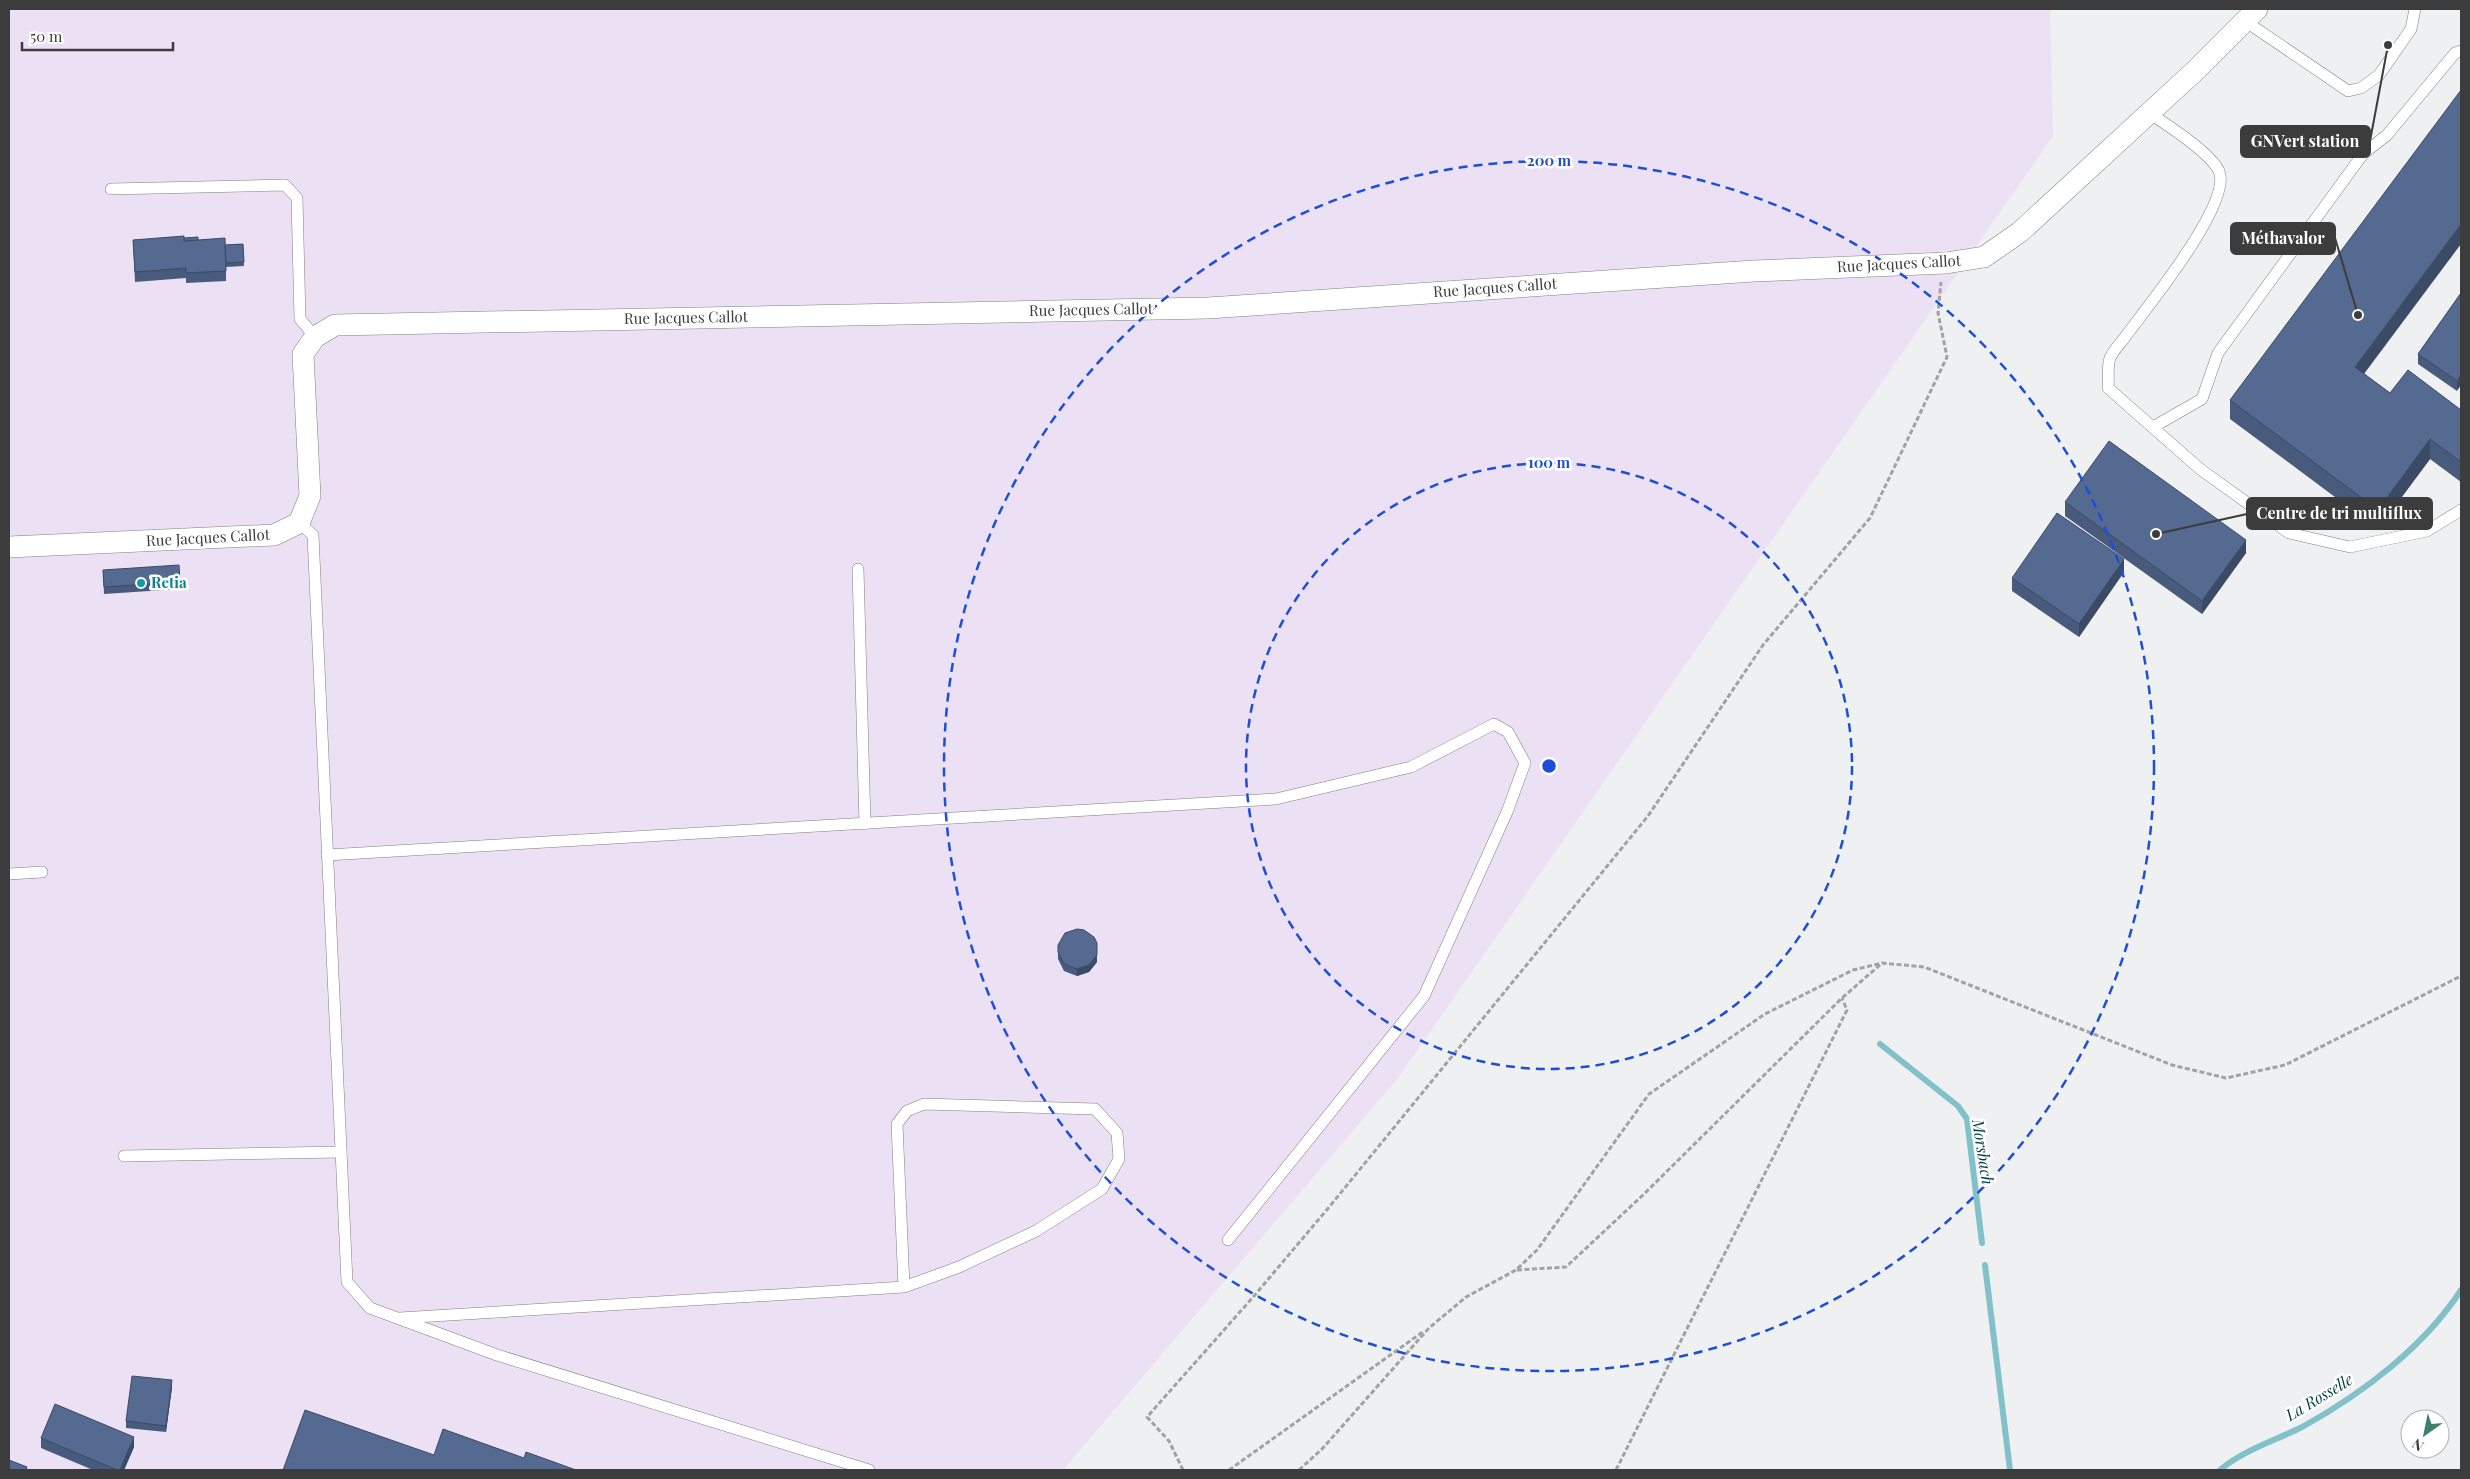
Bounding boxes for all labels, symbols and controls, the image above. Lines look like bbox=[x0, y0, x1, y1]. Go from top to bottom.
scale bar bbox=[22, 20, 174, 52]
text: 50 m bbox=[30, 26, 63, 46]
callout: GNVert station bbox=[2241, 126, 2370, 157]
text: GNVert station bbox=[2251, 130, 2359, 151]
text: 200 m bbox=[1527, 150, 1572, 170]
callout: Méthavalor bbox=[2231, 223, 2335, 254]
text: Méthavalor bbox=[2241, 227, 2325, 248]
street label: Rue Jacques Callot bbox=[1836, 250, 1962, 276]
street label: Rue Jacques Callot bbox=[1432, 273, 1558, 301]
street label: Rue Jacques Callot bbox=[1029, 298, 1154, 320]
street label: Rue Jacques Callot bbox=[624, 306, 749, 328]
text: 100 m bbox=[1528, 452, 1571, 472]
callout: Centre de tri multiflux bbox=[2247, 498, 2432, 529]
text: Centre de tri multiflux bbox=[2256, 502, 2422, 523]
street label: Rue Jacques Callot bbox=[145, 524, 271, 550]
place label: Retia bbox=[151, 572, 187, 592]
marker: Retia bbox=[135, 577, 147, 589]
centre of rings bbox=[1540, 757, 1558, 775]
water label: Morsbach bbox=[1968, 1117, 1999, 1186]
water label: La Rosselle bbox=[2280, 1368, 2356, 1425]
north arrow bbox=[2400, 1409, 2450, 1459]
text: N bbox=[2408, 1435, 2427, 1456]

